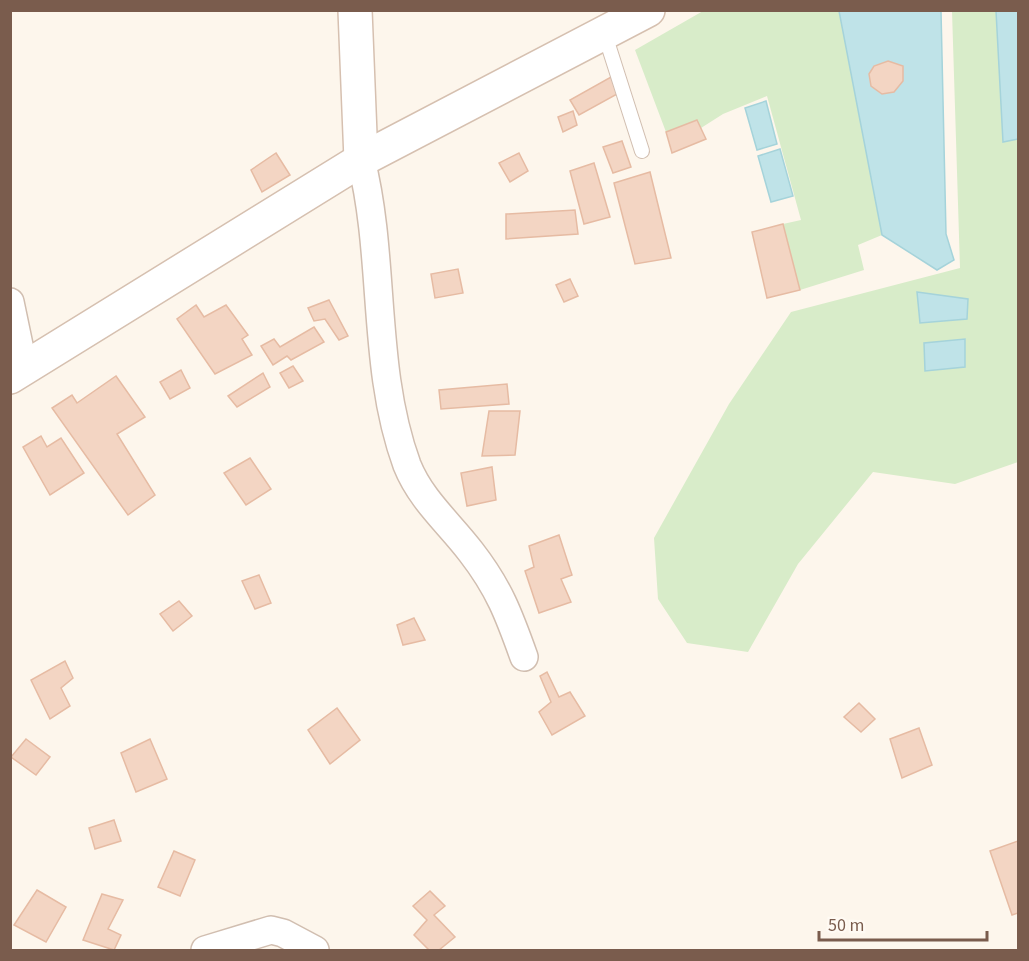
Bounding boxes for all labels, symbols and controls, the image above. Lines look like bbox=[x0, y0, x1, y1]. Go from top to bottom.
scale bar bbox=[819, 904, 987, 942]
text: 50 m bbox=[828, 913, 864, 938]

